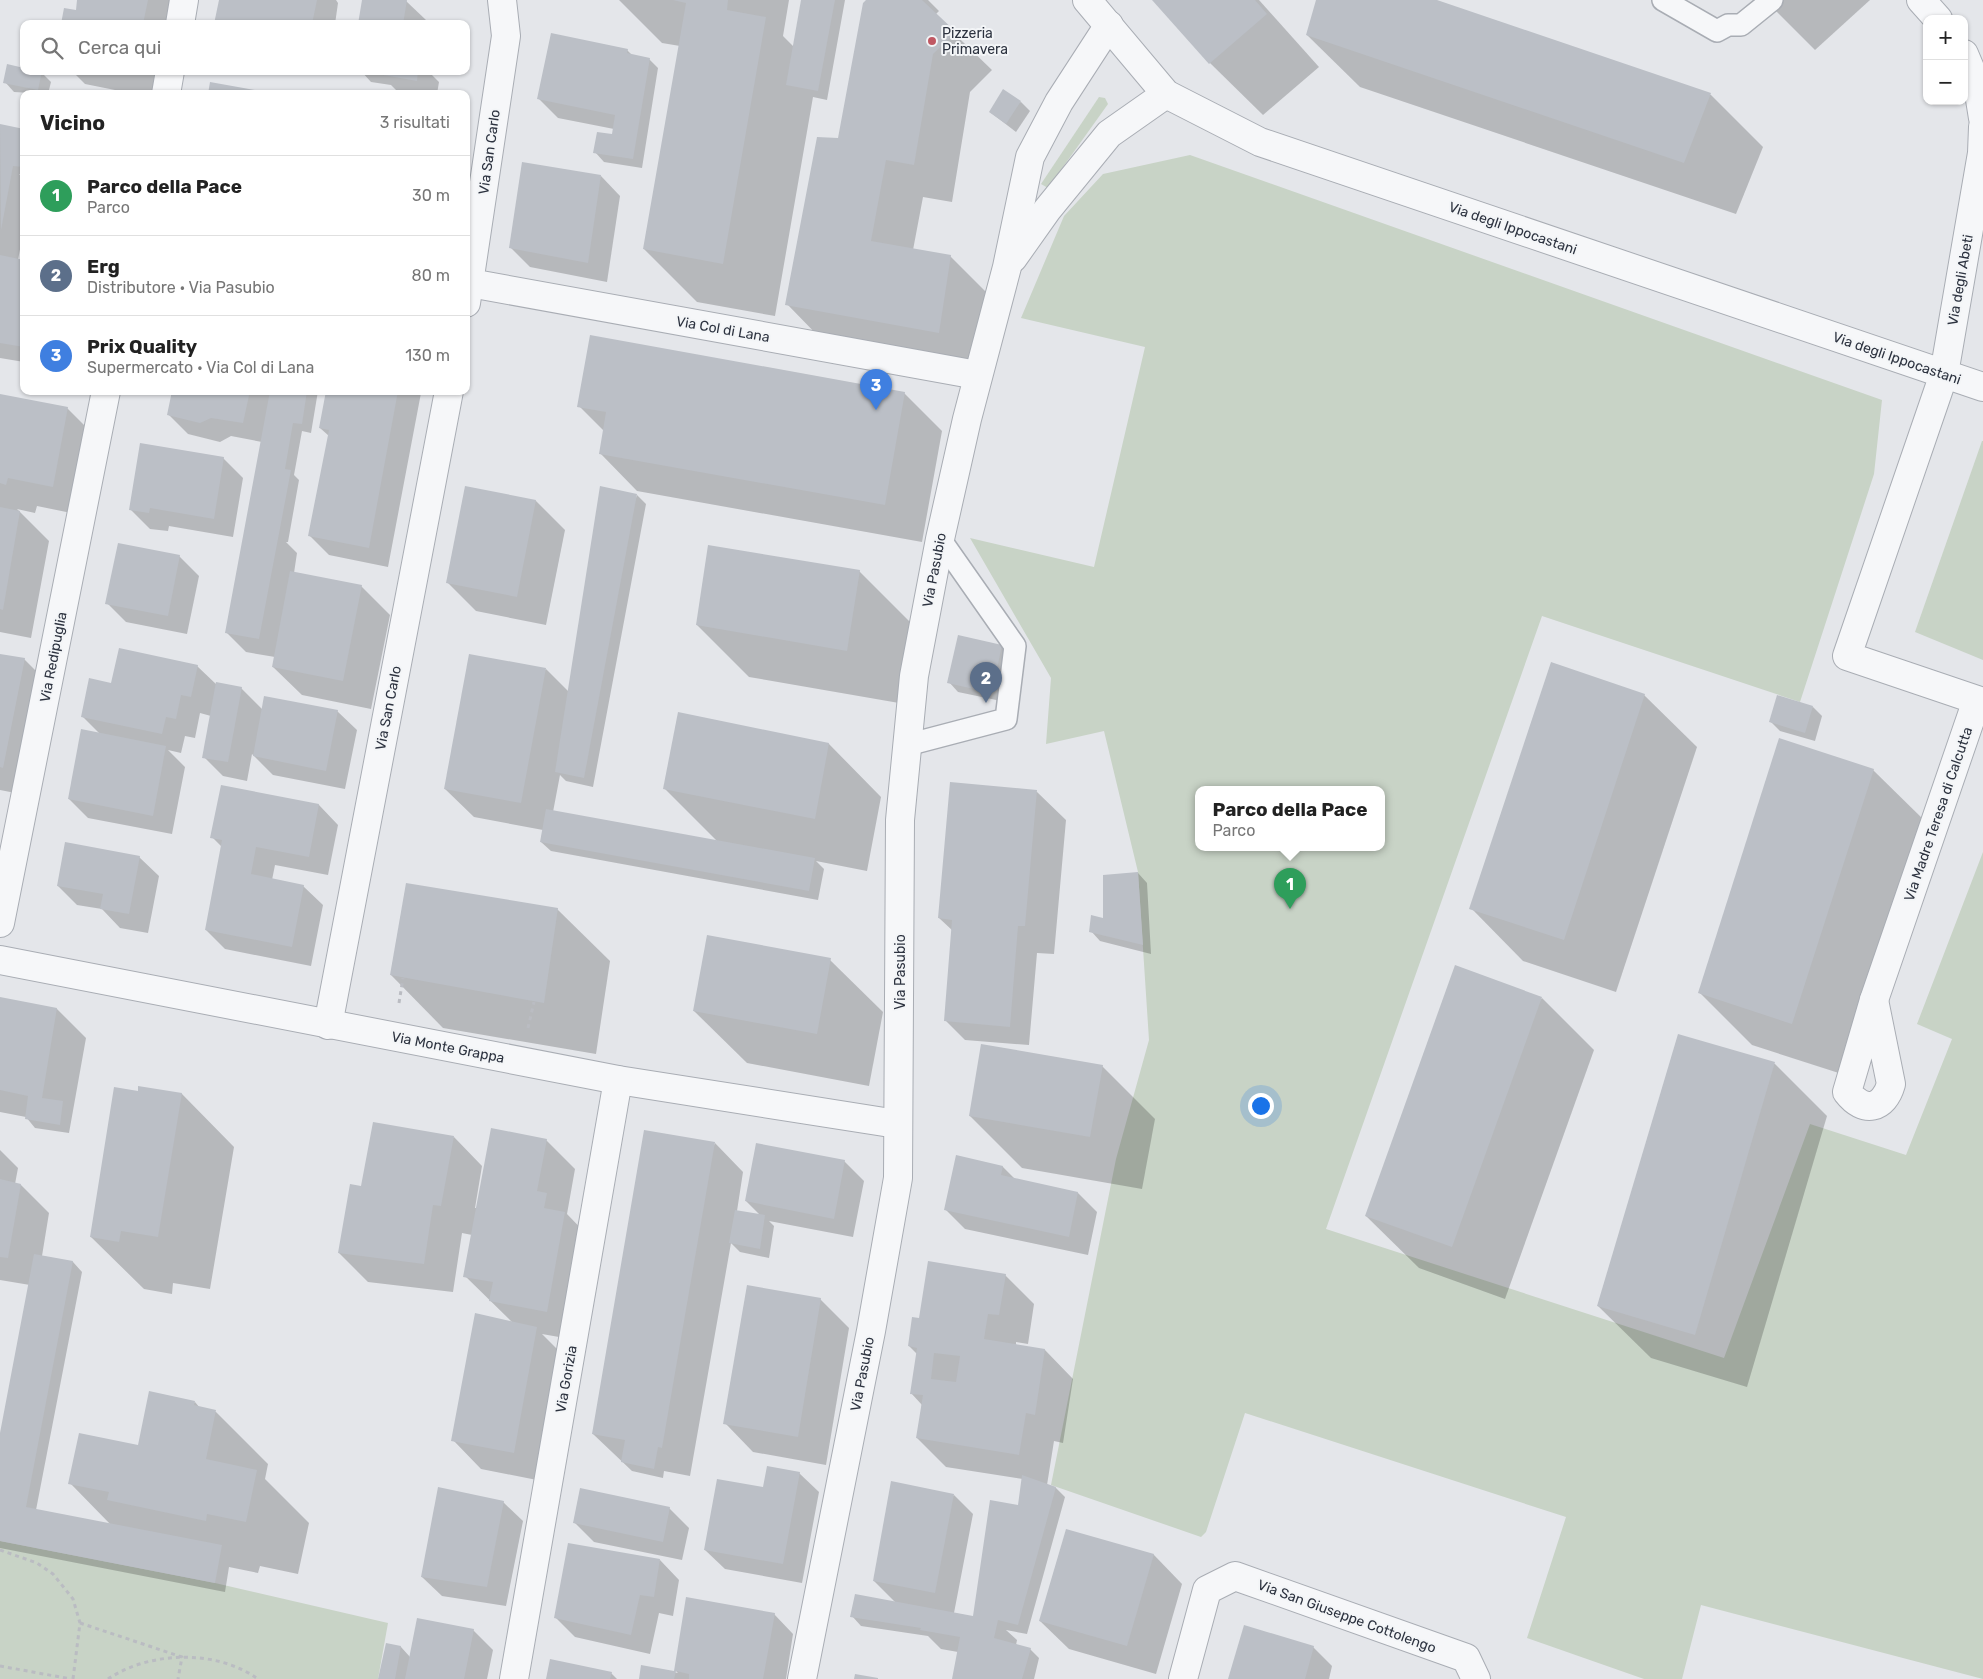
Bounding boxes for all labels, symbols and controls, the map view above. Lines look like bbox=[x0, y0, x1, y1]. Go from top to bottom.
map controls bbox=[1923, 15, 1968, 105]
button: + bbox=[1923, 15, 1968, 60]
search box bbox=[20, 20, 470, 75]
place label: Pizzeria Primavera bbox=[942, 25, 1008, 58]
icon: search bbox=[38, 34, 66, 62]
marker: Pizzeria Primavera bbox=[926, 35, 938, 47]
text: Cerca qui bbox=[78, 36, 161, 59]
button: − bbox=[1923, 60, 1968, 105]
street label: Via San Carlo bbox=[475, 108, 504, 196]
text: Vicino bbox=[40, 110, 105, 135]
text: 3 risultati bbox=[380, 113, 450, 132]
text: Parco della Pace bbox=[87, 175, 242, 198]
text: 1 bbox=[52, 186, 60, 205]
text: 30 m bbox=[412, 186, 450, 205]
text: Parco bbox=[87, 198, 130, 217]
street label: Via degli Ippocastani bbox=[1446, 199, 1579, 258]
street label: Via degli Abeti bbox=[1944, 233, 1977, 327]
text: Erg bbox=[87, 255, 120, 278]
text: 2 bbox=[51, 266, 61, 285]
text: 80 m bbox=[412, 266, 450, 285]
text: Distributore · Via Pasubio bbox=[87, 278, 275, 297]
street label: Via Col di Lana bbox=[675, 313, 771, 346]
street label: Via degli Ippocastani bbox=[1830, 329, 1963, 388]
text: Prix Quality bbox=[87, 335, 197, 358]
text: 3 bbox=[51, 346, 61, 365]
text: 130 m bbox=[405, 346, 450, 365]
text: Supermercato · Via Col di Lana bbox=[87, 358, 314, 377]
pin: 3 bbox=[860, 369, 892, 410]
street label: Via Pasubio bbox=[919, 531, 950, 609]
street label: Via Redipuglia bbox=[36, 610, 71, 704]
pin: 2 bbox=[970, 662, 1002, 703]
street label: Via San Carlo bbox=[372, 664, 405, 752]
street label: Via Madre Teresa di Calcutta bbox=[1901, 725, 1976, 904]
popup bbox=[1195, 786, 1385, 851]
text: Parco della Pace bbox=[1213, 798, 1367, 821]
text: Parco bbox=[1213, 821, 1255, 840]
pin: 1 bbox=[1274, 868, 1306, 909]
street label: Via Pasubio bbox=[892, 934, 909, 1010]
street label: Via Monte Grappa bbox=[390, 1028, 506, 1067]
your location bbox=[1248, 1093, 1274, 1119]
street label: Via Pasubio bbox=[847, 1335, 878, 1413]
street label: Via Gorizia bbox=[552, 1344, 581, 1414]
street label: Via San Giuseppe Cottolengo bbox=[1255, 1576, 1438, 1657]

